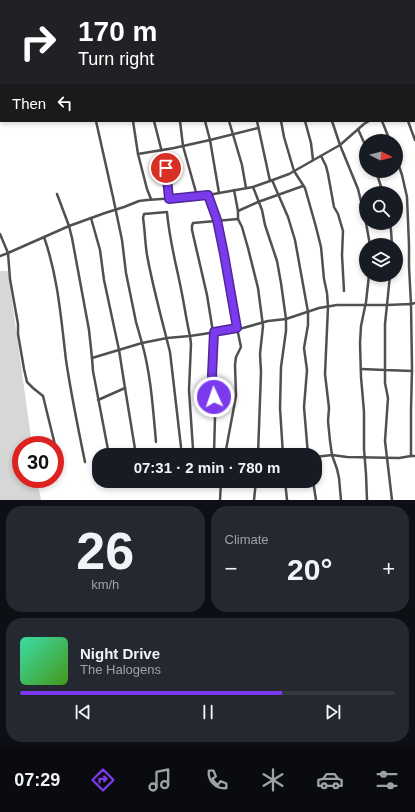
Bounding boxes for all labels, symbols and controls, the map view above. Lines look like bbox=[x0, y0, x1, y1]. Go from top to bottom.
icon: right bbox=[12, 16, 64, 68]
text: 170 m bbox=[78, 16, 157, 47]
text: Turn right bbox=[78, 49, 154, 69]
icon: left bbox=[54, 92, 76, 114]
text: Then bbox=[12, 95, 46, 112]
north arrow bbox=[359, 134, 403, 178]
map controls bbox=[359, 134, 403, 282]
pin bbox=[149, 151, 183, 185]
icon: arrive bbox=[155, 157, 177, 179]
button: search bbox=[359, 186, 403, 230]
button: layers bbox=[359, 238, 403, 282]
position arrow bbox=[193, 376, 235, 418]
speed limit sign: 30 bbox=[12, 436, 64, 488]
text: 07:31 · 2 min · 780 m bbox=[134, 459, 280, 476]
text: 26 bbox=[76, 522, 134, 580]
text: Climate bbox=[225, 532, 269, 547]
text: 20° bbox=[287, 553, 332, 586]
text: − bbox=[225, 556, 237, 581]
text: + bbox=[382, 556, 395, 581]
text: km/h bbox=[91, 577, 119, 592]
text: Night Drive bbox=[80, 645, 160, 662]
text: The Halogens bbox=[80, 662, 161, 677]
icon: previous bbox=[72, 701, 94, 723]
icon: pause bbox=[197, 701, 219, 723]
icon: next bbox=[322, 701, 344, 723]
icon: directions bbox=[89, 766, 117, 794]
icon: music bbox=[146, 766, 174, 794]
icon: phone bbox=[203, 766, 231, 794]
icon: climate bbox=[259, 766, 287, 794]
icon: car bbox=[316, 766, 344, 794]
icon: filters bbox=[373, 766, 401, 794]
text: 07:29 bbox=[14, 770, 60, 790]

